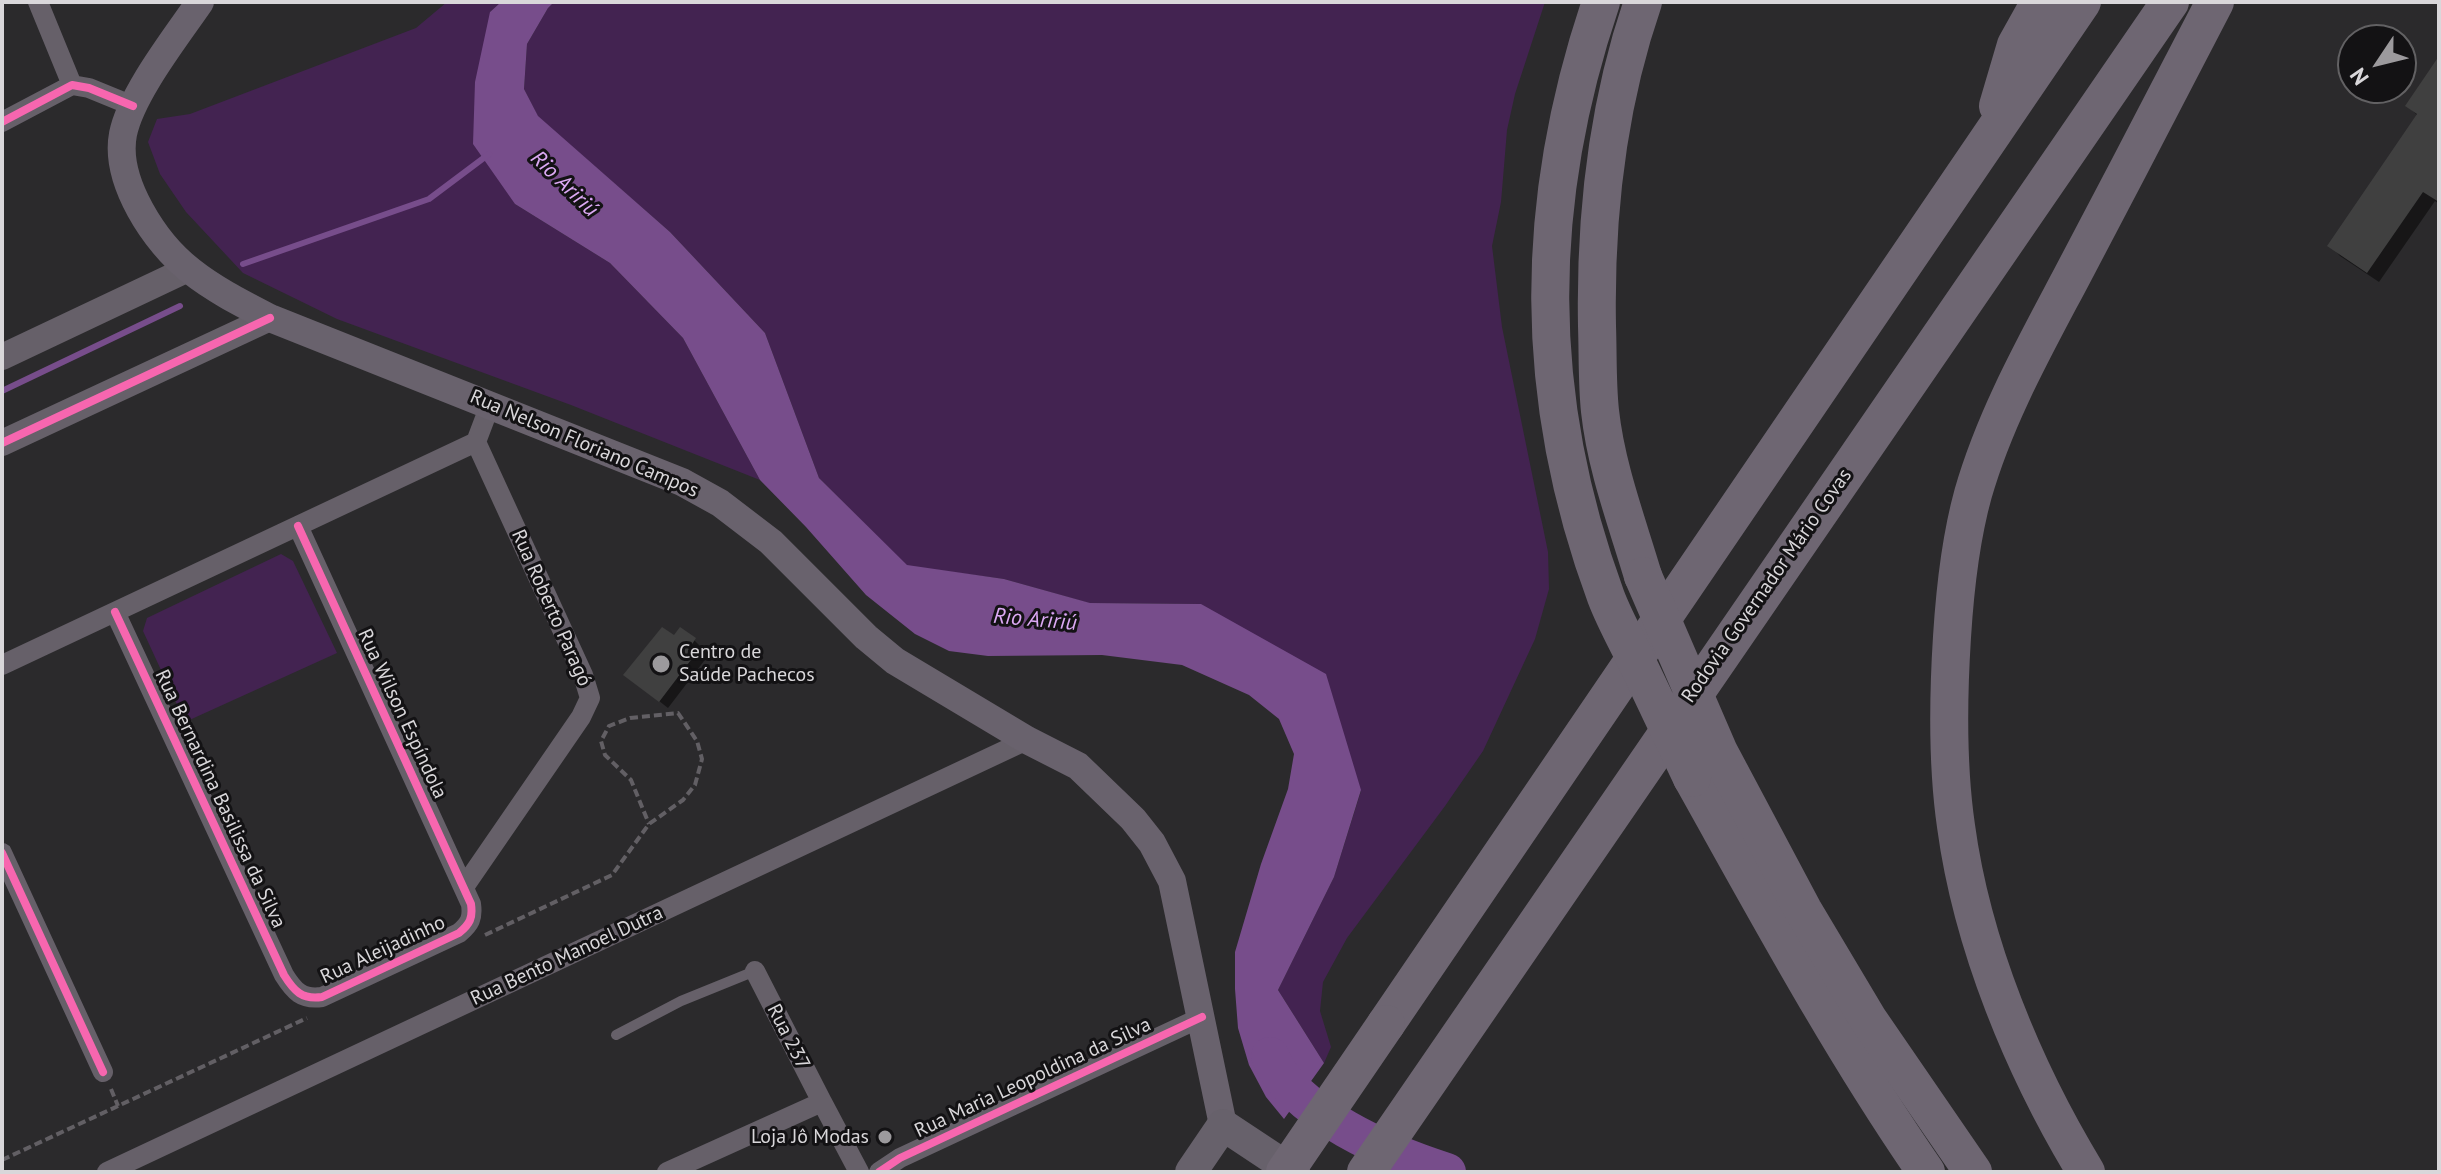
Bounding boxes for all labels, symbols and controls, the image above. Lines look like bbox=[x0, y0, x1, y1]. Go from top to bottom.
north arrow bbox=[2337, 24, 2417, 104]
text: N bbox=[2343, 63, 2375, 91]
water label: Rio Aririú bbox=[525, 145, 603, 223]
street label: Rua Nelson Floriano Campos bbox=[466, 385, 702, 503]
street label: Rodovia Governador Mário Covas bbox=[1677, 464, 1857, 708]
street label: Rua Roberto Paragó bbox=[506, 526, 596, 690]
water label: Rio Aririú bbox=[992, 603, 1078, 637]
street label: Rua Wilson Espíndola bbox=[352, 625, 452, 803]
place label: Centro de Saúde Pachecos bbox=[679, 640, 815, 687]
marker: Centro de Saúde Pachecos bbox=[650, 653, 672, 675]
street label: Rua Bernardina Basilissa da Silva bbox=[149, 666, 291, 932]
street label: Rua Bento Manoel Dutra bbox=[467, 901, 667, 1011]
street label: Rua Aleijadinho bbox=[317, 911, 449, 989]
street label: Rua 237 bbox=[761, 1000, 815, 1074]
street label: Rua Maria Leopoldina da Silva bbox=[911, 1013, 1155, 1143]
place label: Loja Jô Modas bbox=[751, 1125, 869, 1149]
marker: Loja Jô Modas bbox=[876, 1128, 894, 1146]

